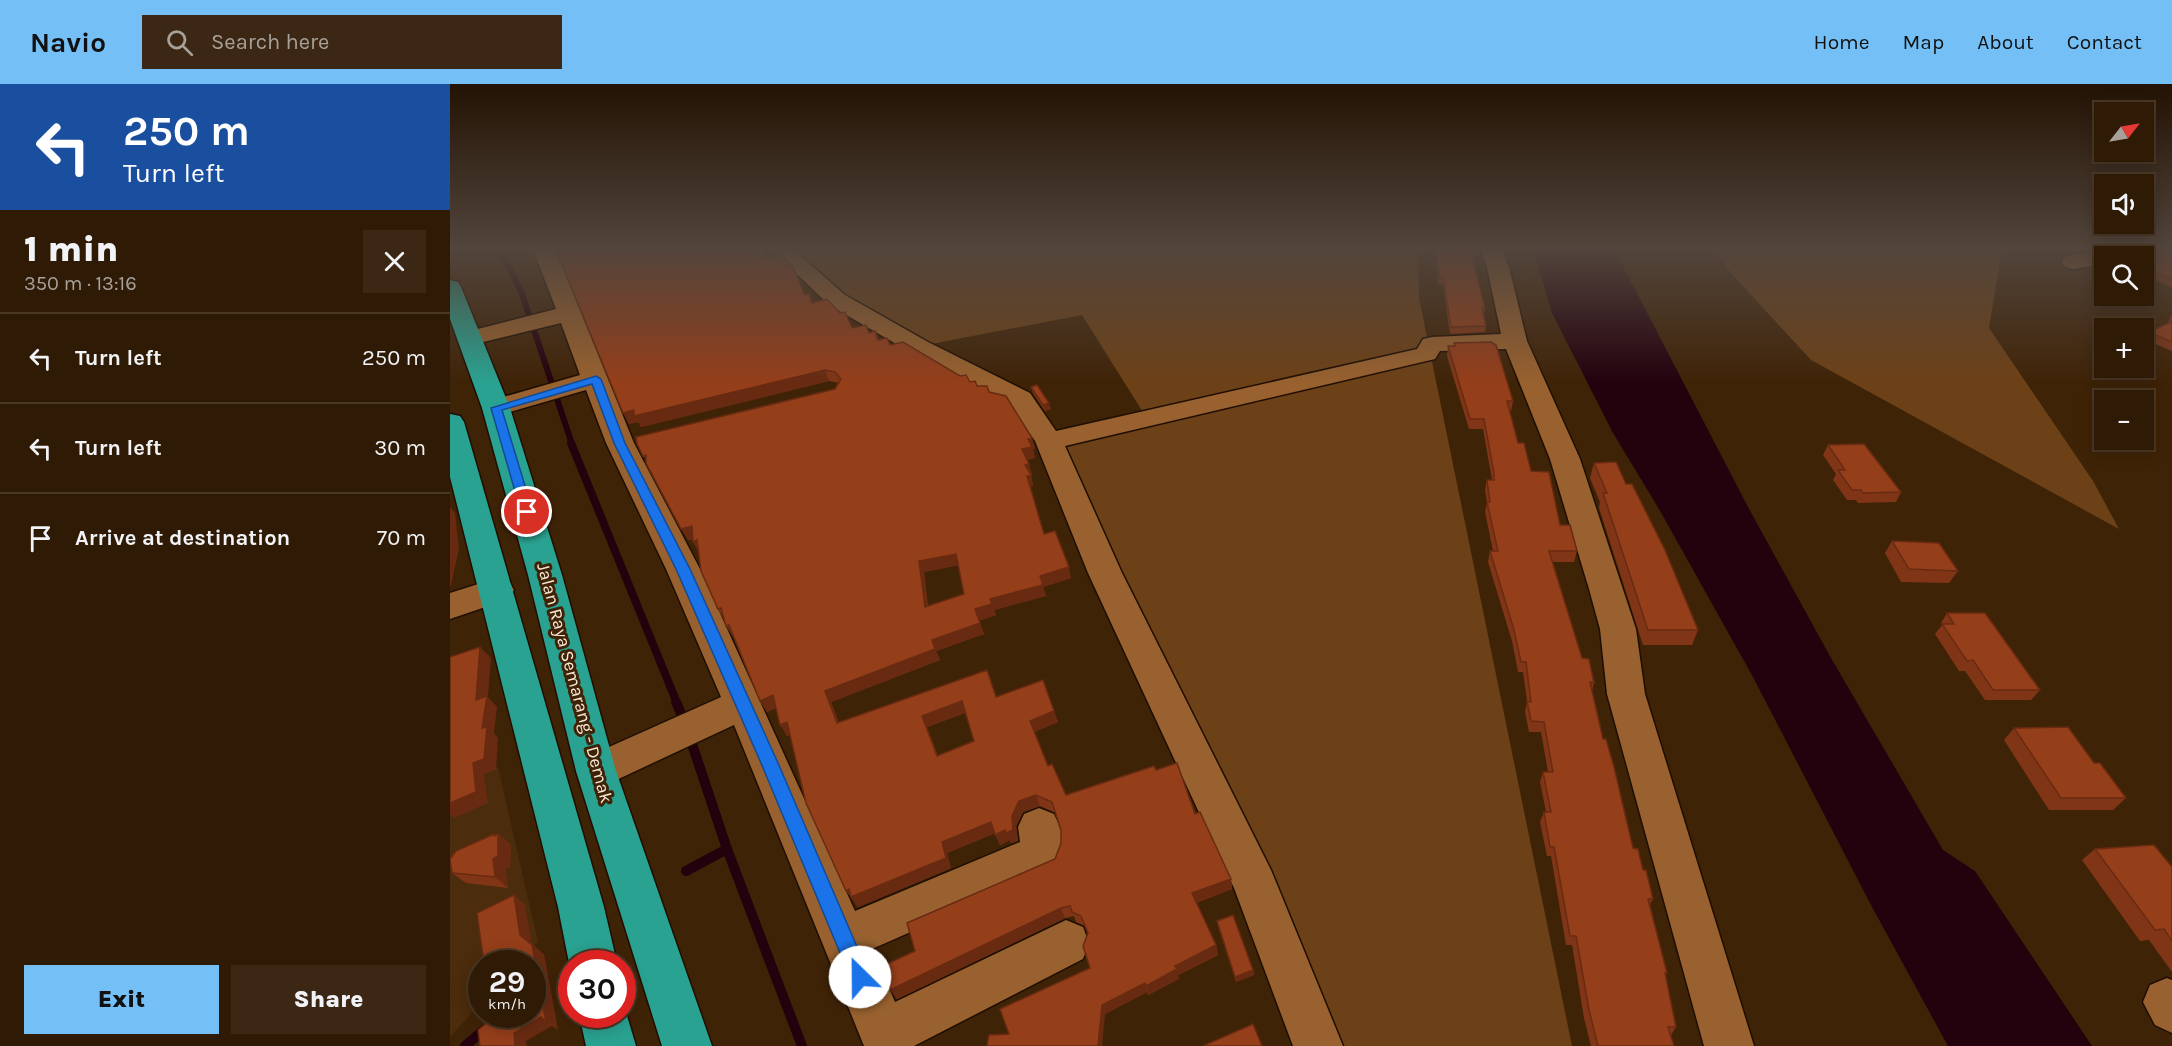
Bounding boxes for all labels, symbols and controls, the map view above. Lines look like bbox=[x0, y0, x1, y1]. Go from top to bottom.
search box bbox=[142, 15, 562, 69]
text: Navio bbox=[30, 26, 106, 59]
icon: search bbox=[163, 26, 196, 59]
text: Search here bbox=[211, 29, 329, 55]
text: Home bbox=[1814, 30, 1870, 54]
text: Map bbox=[1903, 30, 1944, 54]
text: About bbox=[1977, 30, 2034, 54]
text: Contact bbox=[2067, 30, 2142, 54]
north arrow bbox=[2094, 102, 2154, 162]
map controls bbox=[2094, 102, 2154, 450]
text: 250 m bbox=[123, 106, 250, 156]
icon: left bbox=[24, 108, 102, 186]
text: Turn left bbox=[123, 157, 224, 189]
button: sound bbox=[2094, 174, 2154, 234]
text: 1 min bbox=[24, 228, 118, 270]
button: close bbox=[363, 230, 426, 293]
button: search bbox=[2094, 246, 2154, 306]
text: 350 m · 13:16 bbox=[24, 272, 137, 295]
button: + bbox=[2094, 318, 2154, 378]
icon: left bbox=[24, 342, 57, 375]
text: Turn left bbox=[75, 345, 162, 371]
text: 250 m bbox=[362, 345, 426, 371]
button: − bbox=[2094, 390, 2154, 450]
icon: left bbox=[24, 432, 57, 465]
text: Turn left bbox=[75, 435, 162, 461]
text: 30 m bbox=[374, 435, 426, 461]
pin bbox=[501, 486, 552, 537]
icon: arrive bbox=[510, 495, 543, 528]
icon: arrive bbox=[24, 522, 57, 555]
text: Arrive at destination bbox=[75, 525, 290, 551]
text: 70 m bbox=[377, 525, 426, 551]
street label: Jalan Raya Semarang - Demak bbox=[532, 560, 618, 806]
position arrow bbox=[828, 945, 892, 1009]
speed limit sign: 30 bbox=[558, 950, 636, 1028]
text: 29 bbox=[489, 964, 525, 1000]
button: Exit bbox=[24, 965, 219, 1034]
button: Share bbox=[231, 965, 426, 1034]
text: km/h bbox=[488, 995, 526, 1013]

